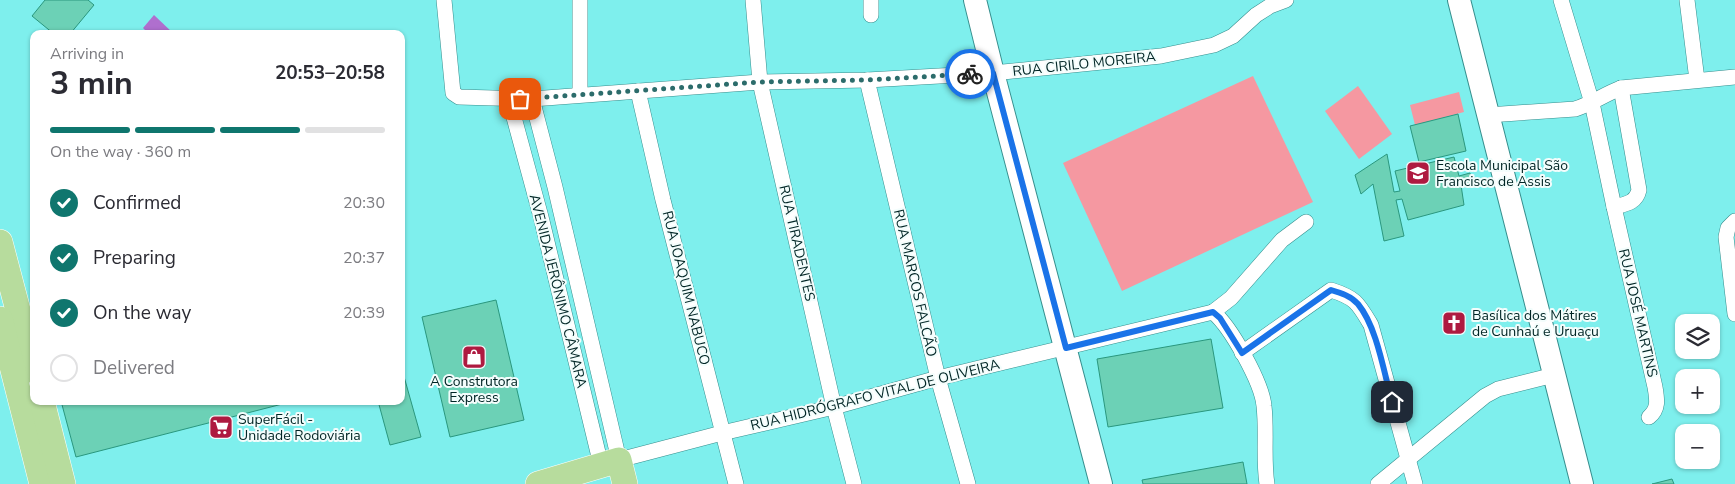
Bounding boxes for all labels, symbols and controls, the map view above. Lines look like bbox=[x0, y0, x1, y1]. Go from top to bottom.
text: Arriving in bbox=[50, 43, 124, 65]
street label: RUA CIRILO MOREIRA bbox=[1011, 47, 1157, 81]
courier bbox=[945, 49, 995, 99]
text: 20:53–20:58 bbox=[275, 60, 385, 86]
icon: bike bbox=[956, 60, 984, 88]
text: 3 min bbox=[50, 62, 133, 105]
pin bbox=[499, 78, 541, 120]
icon: bag bbox=[506, 85, 534, 113]
text: On the way · 360 m bbox=[50, 141, 191, 163]
place label: Escola Municipal São Francisco de Assis bbox=[1436, 156, 1568, 191]
school or university icon: Escola Municipal São Francisco de Assis bbox=[1405, 160, 1431, 186]
street label: RUA TIRADENTES bbox=[774, 183, 820, 303]
icon: check bbox=[50, 189, 78, 217]
text: Confirmed bbox=[93, 190, 181, 216]
text: 20:30 bbox=[343, 192, 385, 214]
street label: AVENIDA JERÔNIMO CÂMARA bbox=[525, 192, 591, 390]
street label: RUA MARCOS FALCÃO bbox=[889, 207, 941, 359]
street label: RUA JOAQUIM NABUCO bbox=[658, 209, 714, 367]
icon: check bbox=[50, 244, 78, 272]
text: Preparing bbox=[93, 245, 176, 271]
text: 20:37 bbox=[343, 247, 385, 269]
street label: RUA JOSÉ MARTINS bbox=[1614, 247, 1662, 379]
icon: check bbox=[50, 299, 78, 327]
text: On the way bbox=[93, 300, 191, 326]
text: 20:39 bbox=[343, 302, 385, 324]
place label: Basílica dos Mátires de Cunhaú e Uruaçu bbox=[1472, 306, 1599, 341]
church icon: Basílica dos Mátires de Cunhaú e Uruaçu bbox=[1441, 310, 1467, 336]
map controls bbox=[1675, 314, 1720, 469]
button: layers bbox=[1675, 314, 1720, 359]
shop icon: A Construtora Express bbox=[461, 344, 487, 370]
text: Delivered bbox=[93, 355, 175, 381]
street label: RUA HIDRÓGRAFO VITAL DE OLIVEIRA bbox=[748, 355, 1002, 435]
button: + bbox=[1675, 369, 1720, 414]
place label: A Construtora Express bbox=[430, 372, 518, 407]
pin bbox=[1371, 381, 1413, 423]
icon: home bbox=[1378, 388, 1406, 416]
place label: SuperFácil - Unidade Rodoviária bbox=[238, 410, 361, 445]
supermarket icon: SuperFácil - Unidade Rodoviária bbox=[208, 414, 234, 440]
button: − bbox=[1675, 424, 1720, 469]

